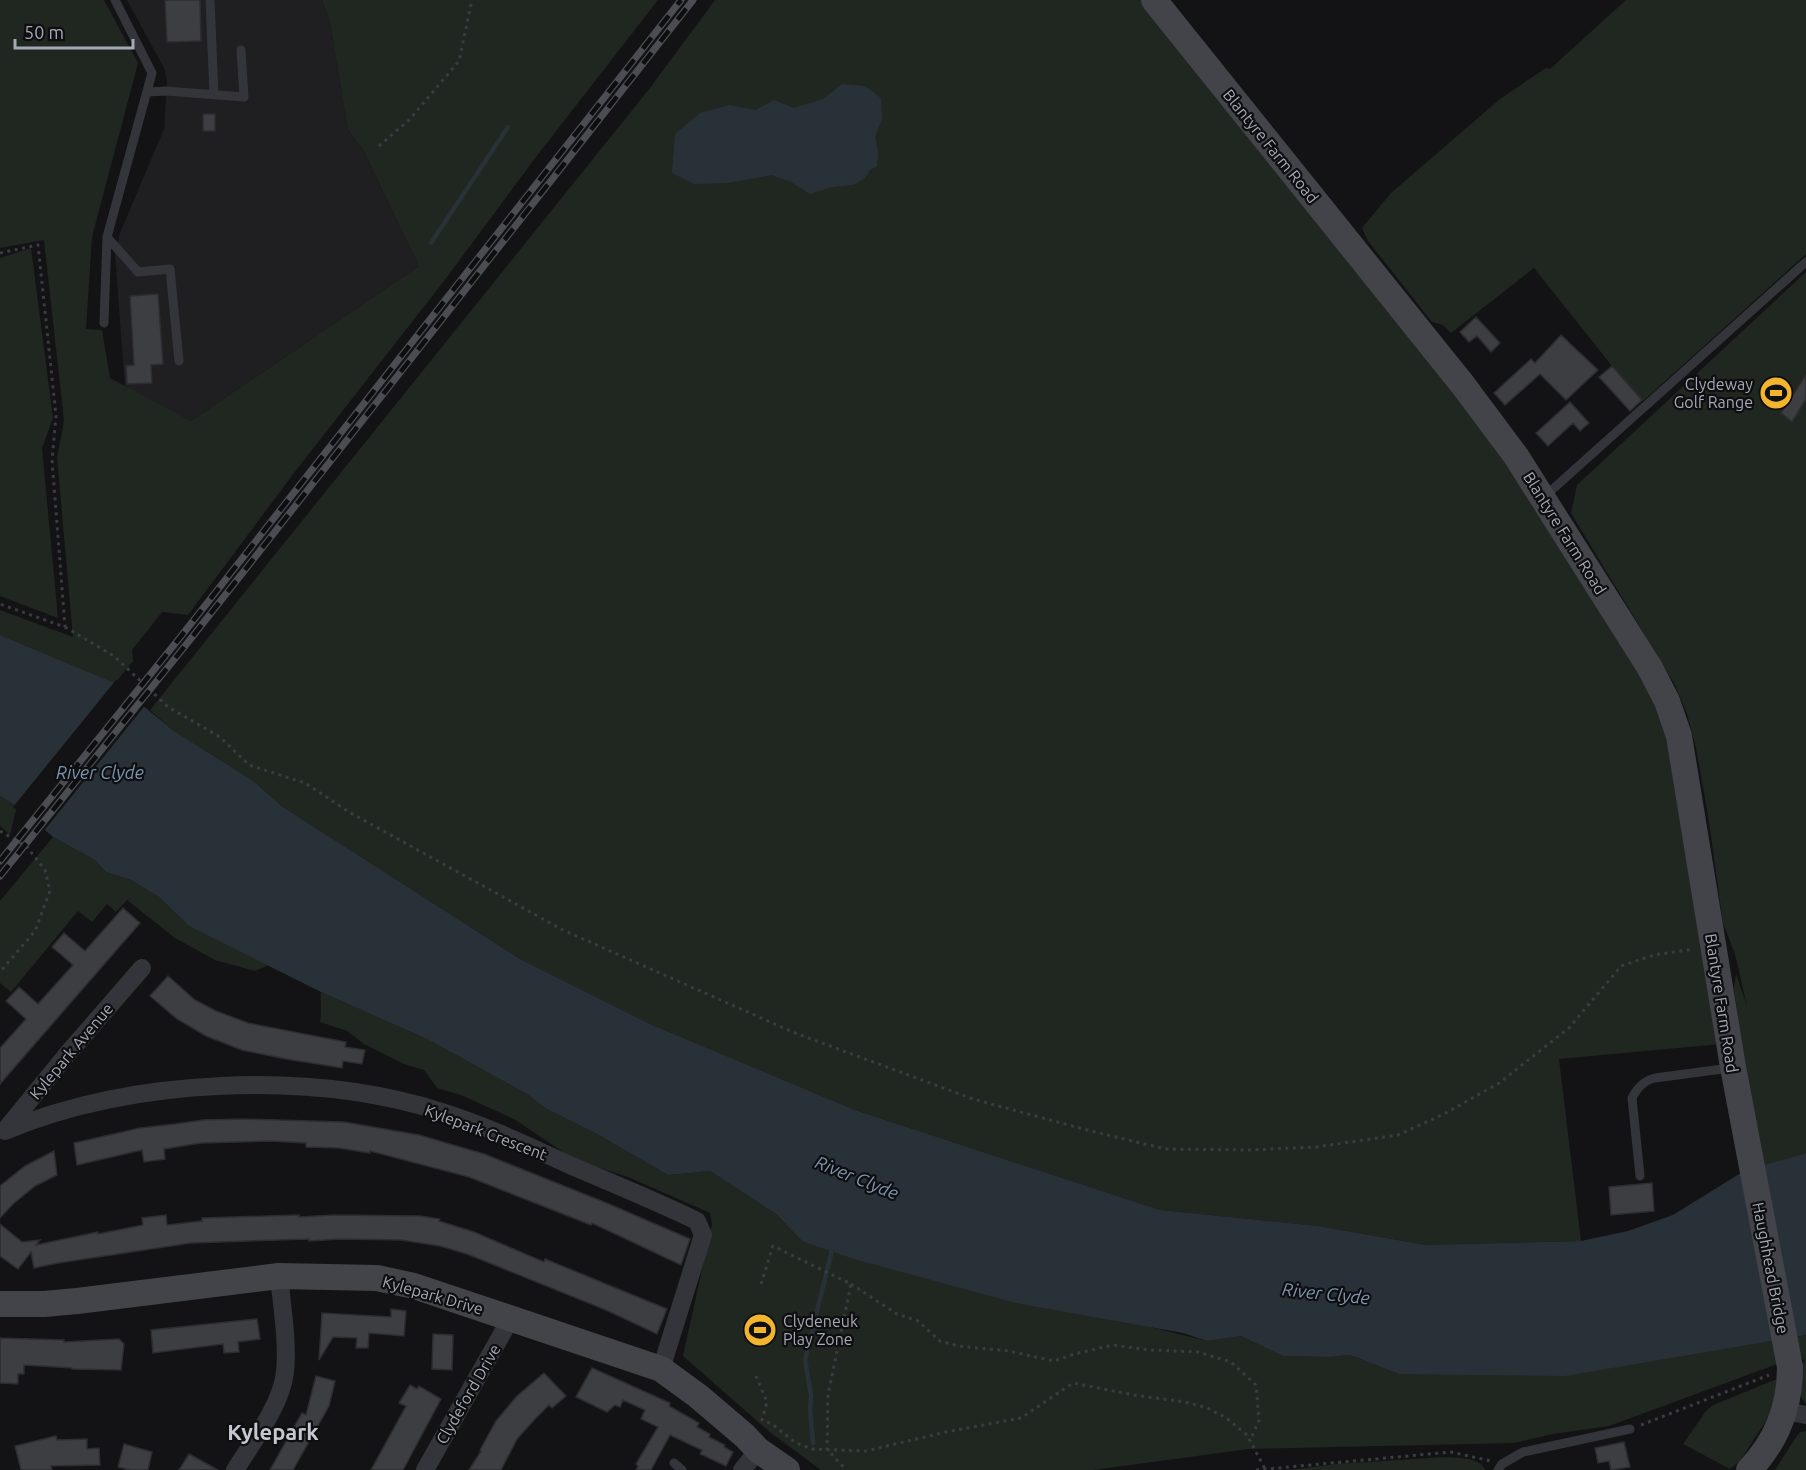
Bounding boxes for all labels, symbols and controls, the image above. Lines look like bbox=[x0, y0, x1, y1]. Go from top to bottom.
scale bar bbox=[15, 12, 134, 50]
text: 50 m bbox=[24, 22, 64, 42]
street label: Blantyre Farm Road bbox=[1220, 86, 1322, 206]
place label: Clydeway Golf Range bbox=[1674, 375, 1753, 411]
sports icon: Clydeway Golf Range bbox=[1758, 375, 1794, 411]
street label: Blantyre Farm Road bbox=[1520, 469, 1610, 597]
water label: River Clyde bbox=[56, 762, 144, 782]
street label: Blantyre Farm Road bbox=[1702, 932, 1742, 1074]
street label: Kylepark Avenue bbox=[26, 999, 116, 1103]
street label: Kylepark Crescent bbox=[423, 1100, 550, 1164]
water label: River Clyde bbox=[813, 1151, 901, 1203]
street label: Haughhead Bridge bbox=[1749, 1201, 1793, 1335]
street label: Kylepark Drive bbox=[381, 1272, 485, 1318]
water label: River Clyde bbox=[1281, 1278, 1371, 1308]
sports icon: Clydeneuk Play Zone bbox=[742, 1312, 778, 1348]
place label: Clydeneuk Play Zone bbox=[783, 1312, 858, 1348]
street label: Clydeford Drive bbox=[432, 1341, 504, 1447]
district label: Kylepark bbox=[227, 1419, 319, 1444]

